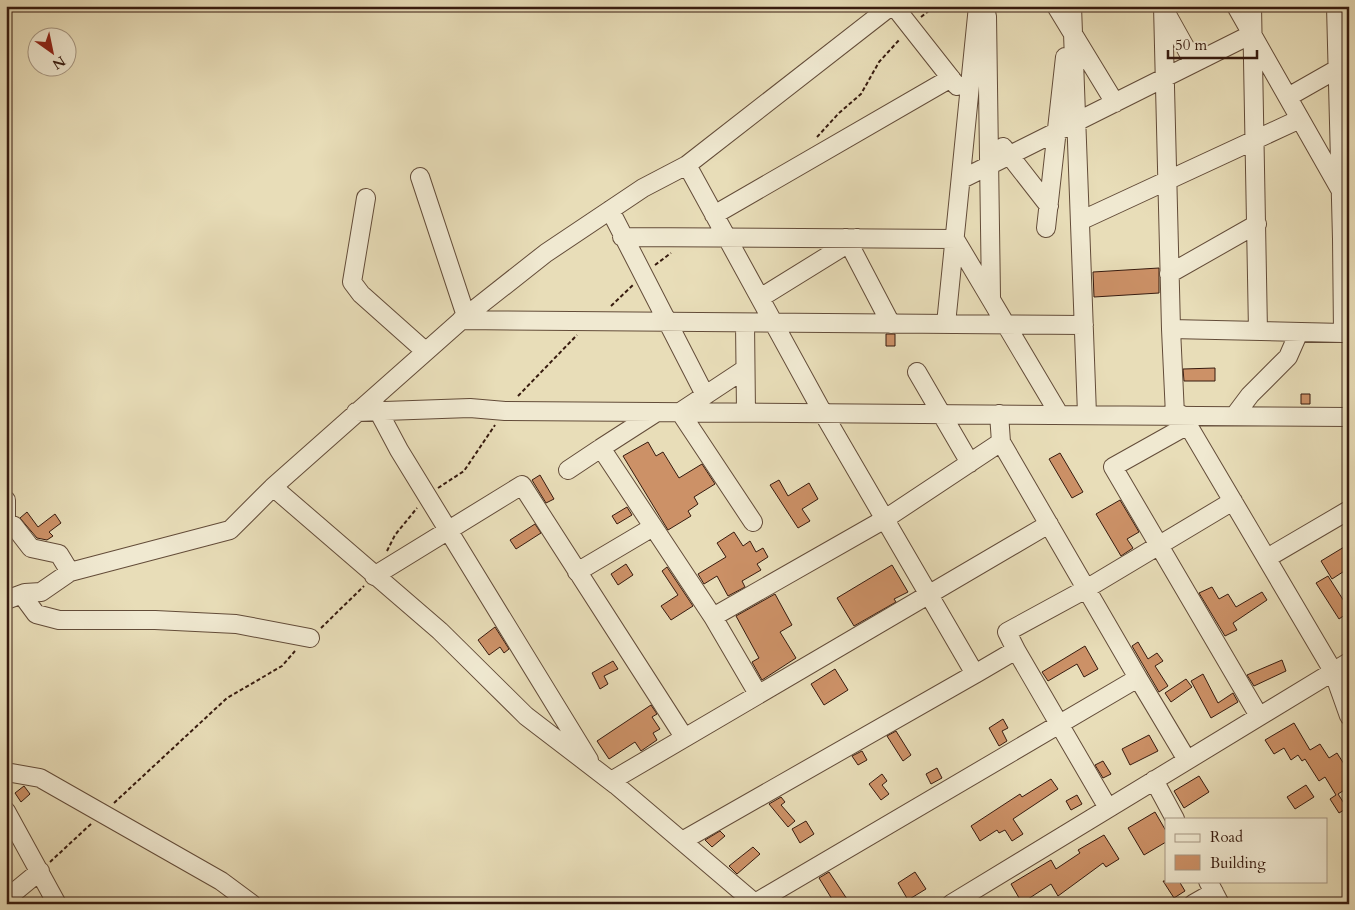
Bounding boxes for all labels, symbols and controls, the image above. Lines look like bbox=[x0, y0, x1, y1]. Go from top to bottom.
north arrow bbox=[28, 28, 78, 78]
scale bar bbox=[1168, 28, 1256, 60]
text: 50 m bbox=[1175, 35, 1207, 55]
text: N bbox=[49, 51, 69, 74]
legend bbox=[1165, 818, 1328, 882]
text: Road bbox=[1210, 827, 1243, 847]
text: Building bbox=[1210, 853, 1266, 873]

